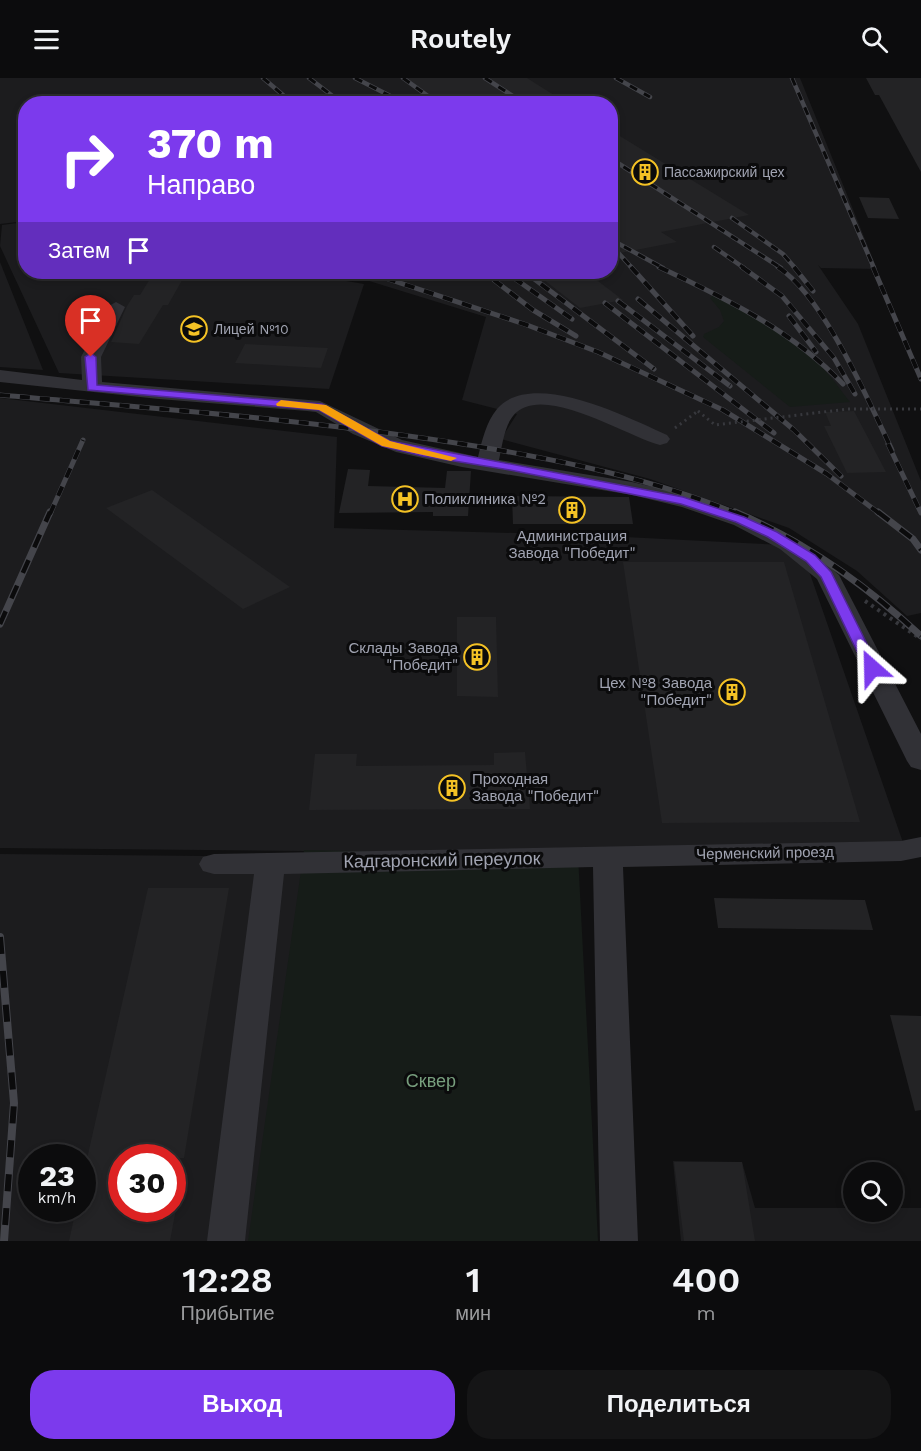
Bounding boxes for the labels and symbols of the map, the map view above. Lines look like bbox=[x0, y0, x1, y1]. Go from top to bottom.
building icon: Пассажирский цех bbox=[630, 157, 660, 187]
place label: Пассажирский цех bbox=[664, 164, 785, 180]
pin bbox=[65, 295, 116, 357]
school or university icon: Лицей №10 bbox=[179, 314, 209, 344]
place label: Лицей №10 bbox=[214, 321, 289, 337]
hospital icon: Поликлиника №2 bbox=[390, 484, 420, 514]
place label: Поликлиника №2 bbox=[424, 490, 546, 508]
building icon: Администрация Завода "Победит" bbox=[557, 495, 587, 525]
place label: Администрация Завода "Победит" bbox=[508, 527, 636, 562]
position arrow bbox=[840, 636, 904, 700]
place label: Склады Завода "Победит" bbox=[348, 639, 459, 674]
building icon: Склады Завода "Победит" bbox=[462, 642, 492, 672]
place label: Цех №8 Завода "Победит" bbox=[599, 674, 713, 709]
building icon: Цех №8 Завода "Победит" bbox=[717, 677, 747, 707]
place label: Проходная Завода "Победит" bbox=[472, 770, 599, 805]
building icon: Проходная Завода "Победит" bbox=[437, 773, 467, 803]
street label: Черменский проезд bbox=[696, 843, 834, 863]
street label: Кадгаронский переулок bbox=[343, 847, 541, 872]
park label: Сквер bbox=[406, 1070, 456, 1091]
speed limit sign: 30 bbox=[108, 1144, 186, 1222]

